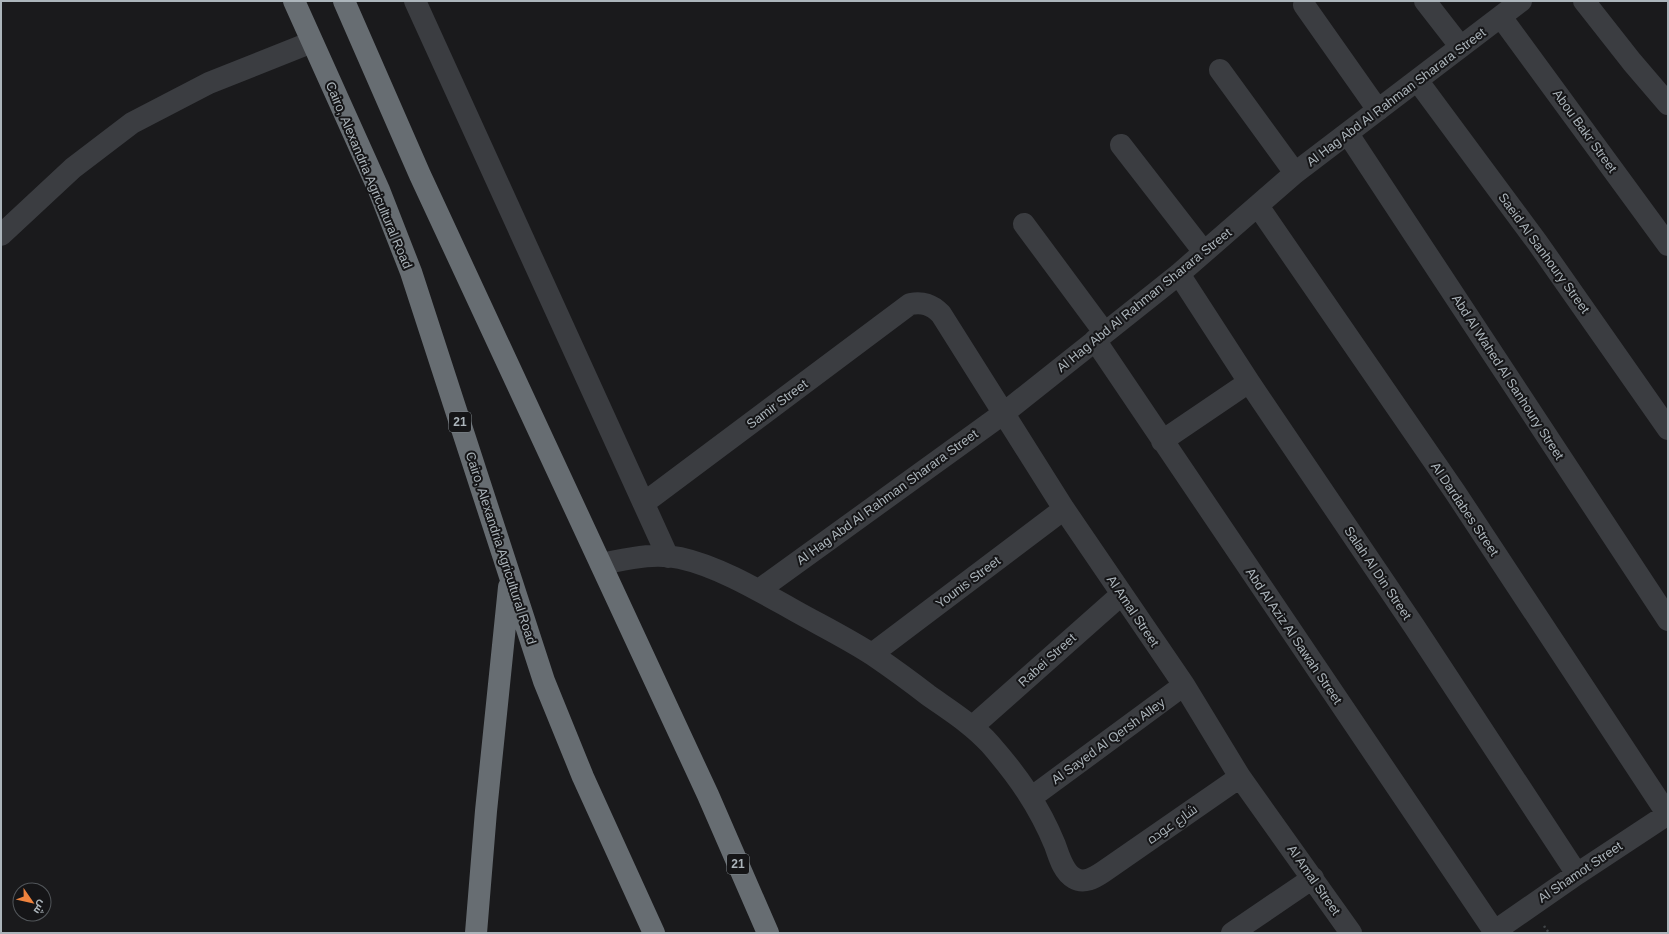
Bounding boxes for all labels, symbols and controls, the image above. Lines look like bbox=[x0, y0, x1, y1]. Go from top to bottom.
street label: Al Hag Abd Al Rahman Sharara Street bbox=[1303, 24, 1489, 169]
street label: Cairo, Alexandria Agricultural Road bbox=[323, 79, 415, 271]
street label: Abou Bakr Street bbox=[1550, 87, 1620, 176]
street label: Saeid Al Sanhoury Street bbox=[1495, 190, 1593, 316]
street label: Al Hag Abd Al Rahman Sharara Street bbox=[1054, 225, 1235, 375]
street label: Abd Al Wahed Al Sanhoury Street bbox=[1449, 292, 1567, 463]
street label: Samir Street bbox=[744, 376, 811, 432]
road number: 21 bbox=[449, 412, 471, 432]
street label: Al Hag Abd Al Rahman Sharara Street bbox=[793, 426, 981, 568]
street label: Cairo, Alexandria Agricultural Road bbox=[463, 450, 539, 646]
street label: Al Dardabes Street bbox=[1428, 459, 1502, 559]
street label: Salah Al Din Street bbox=[1341, 524, 1415, 623]
street label: Younis Street bbox=[933, 553, 1004, 611]
street label: Abd Al Aziz Al Sawah Street bbox=[1243, 565, 1345, 707]
street label: Al Amal Street bbox=[1104, 573, 1162, 650]
street label: Rabei Street bbox=[1015, 630, 1079, 690]
street label: Al Sayed Al Qersh Alley bbox=[1048, 695, 1168, 787]
street label: شارع عوده bbox=[1144, 801, 1201, 848]
street label: Al Shamot Street bbox=[1535, 838, 1625, 906]
street label: Al Amal Street bbox=[1284, 842, 1344, 918]
road number: 21 bbox=[727, 854, 749, 874]
north arrow bbox=[12, 882, 52, 922]
text: ش bbox=[31, 898, 49, 917]

